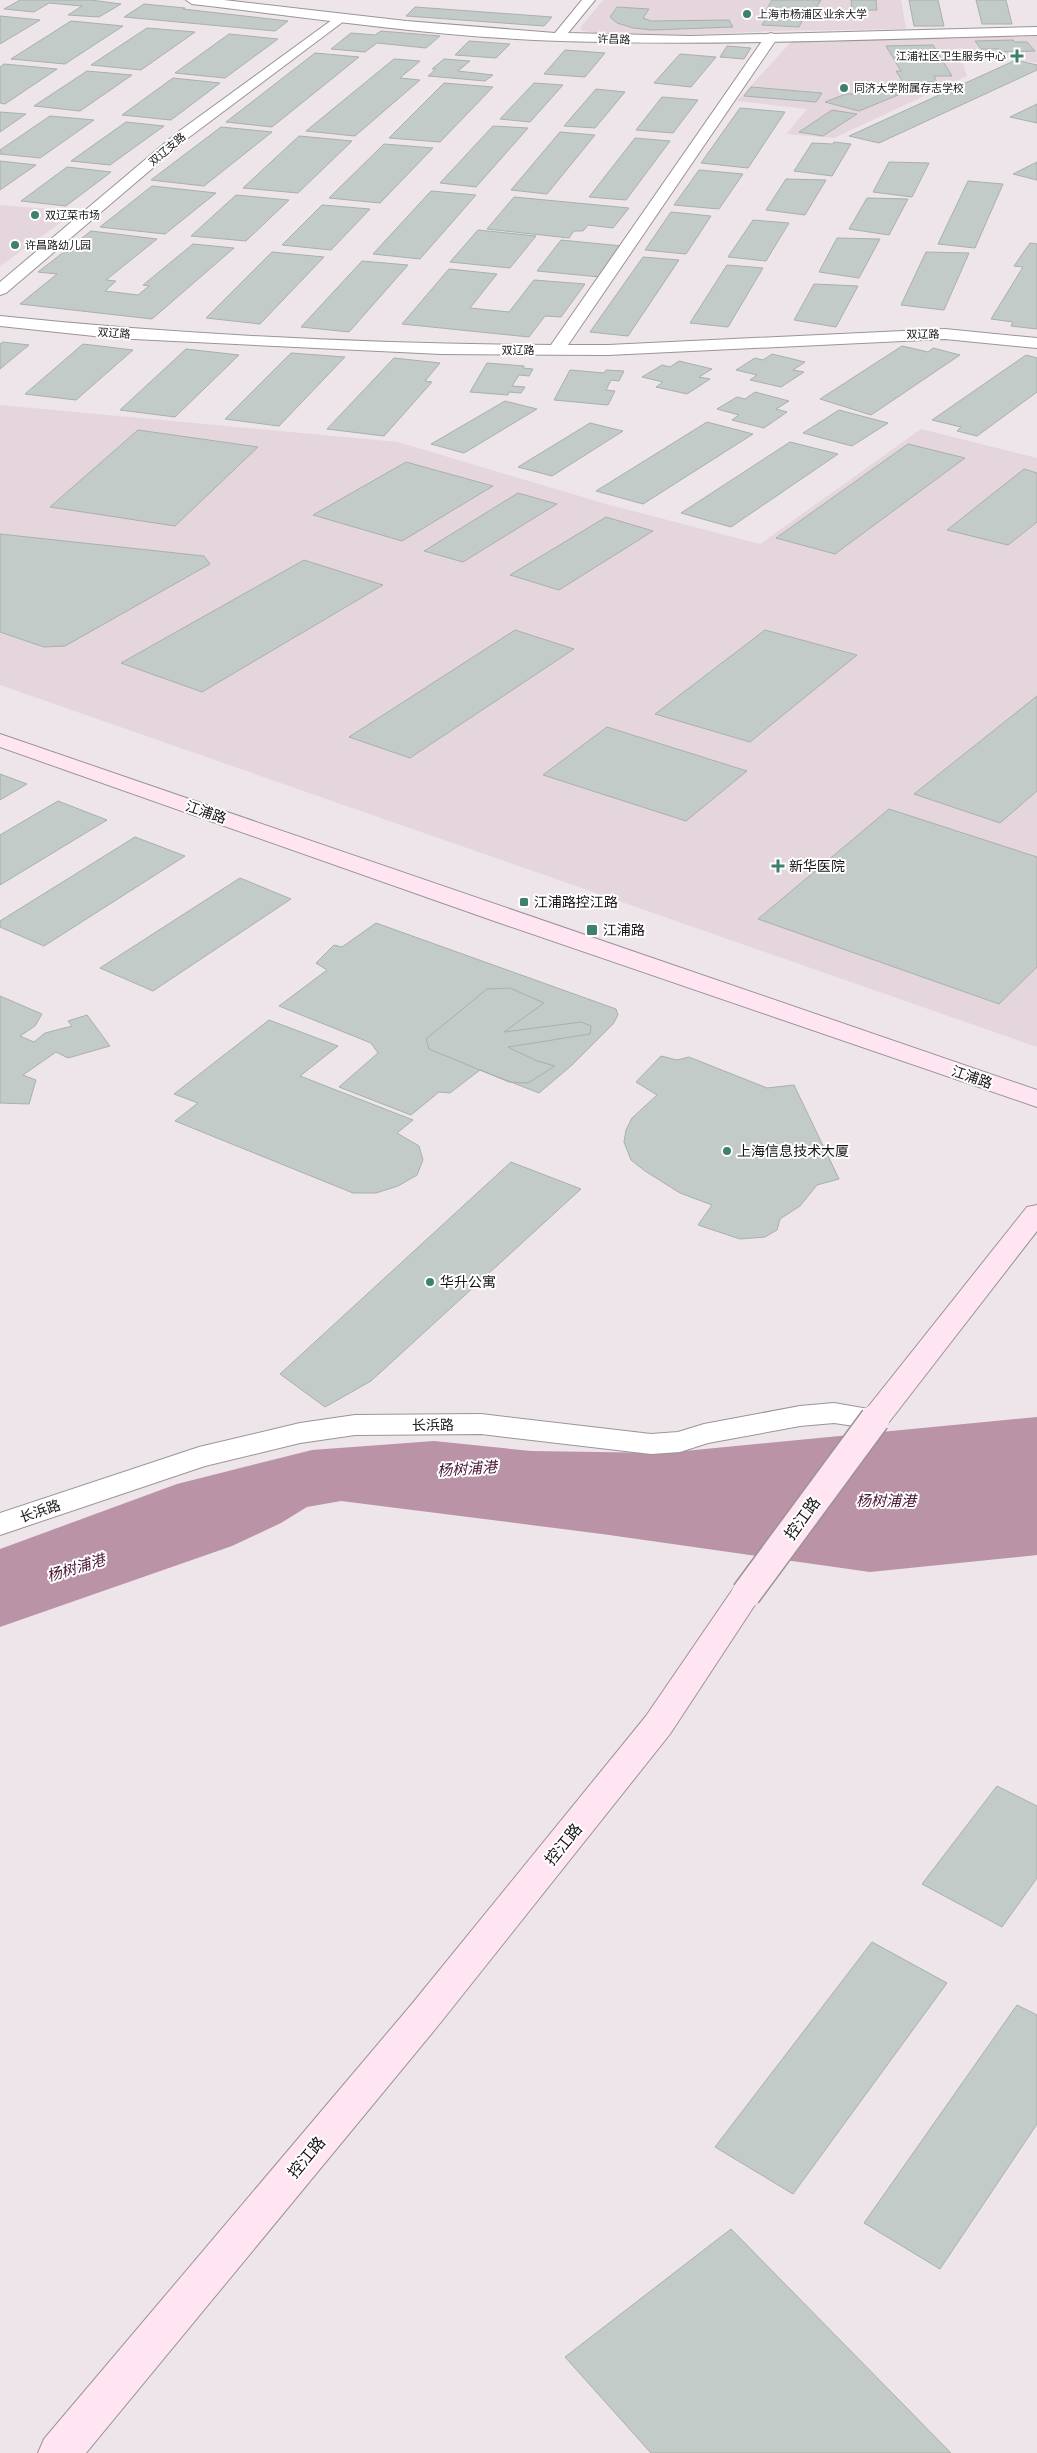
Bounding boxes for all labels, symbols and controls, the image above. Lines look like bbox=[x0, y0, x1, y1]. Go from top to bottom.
marker: 上海市杨浦区业余大学 bbox=[741, 8, 753, 20]
place label: 上海市杨浦区业余大学 bbox=[757, 8, 867, 21]
street label: 许昌路 bbox=[597, 32, 631, 47]
marker: 江浦社区卫生服务中心 bbox=[1010, 49, 1024, 63]
place label: 江浦社区卫生服务中心 bbox=[896, 50, 1006, 63]
marker: 同济大学附属存志学校 bbox=[838, 82, 850, 94]
place label: 同济大学附属存志学校 bbox=[854, 82, 964, 95]
street label: 双辽支路 bbox=[146, 130, 188, 169]
marker: 双辽菜市场 bbox=[29, 209, 41, 221]
place label: 双辽菜市场 bbox=[45, 209, 100, 222]
marker: 许昌路幼儿园 bbox=[9, 239, 21, 251]
place label: 许昌路幼儿园 bbox=[25, 239, 91, 252]
street label: 双辽路 bbox=[97, 326, 131, 341]
street label: 双辽路 bbox=[906, 328, 940, 341]
street label: 双辽路 bbox=[502, 344, 535, 357]
street label: 江浦路 bbox=[184, 798, 228, 826]
place label: 新华医院 bbox=[789, 858, 845, 874]
marker: 新华医院 bbox=[771, 859, 785, 873]
place label: 江浦路控江路 bbox=[534, 894, 618, 910]
marker: 江浦路控江路 bbox=[518, 896, 530, 908]
place label: 江浦路 bbox=[603, 922, 645, 938]
marker: 江浦路 bbox=[585, 923, 599, 937]
street label: 江浦路 bbox=[950, 1063, 994, 1091]
place label: 上海信息技术大厦 bbox=[737, 1143, 849, 1159]
marker: 上海信息技术大厦 bbox=[721, 1145, 733, 1157]
place label: 华升公寓 bbox=[440, 1274, 496, 1290]
marker: 华升公寓 bbox=[424, 1276, 436, 1288]
street label: 长浜路 bbox=[412, 1417, 454, 1433]
water label: 杨树浦港 bbox=[436, 1458, 500, 1480]
water label: 杨树浦港 bbox=[856, 1492, 918, 1510]
street label: 控江路 bbox=[781, 1493, 824, 1543]
street label: 长浜路 bbox=[18, 1497, 62, 1525]
water label: 杨树浦港 bbox=[45, 1550, 109, 1585]
street label: 控江路 bbox=[541, 1820, 586, 1869]
street label: 控江路 bbox=[284, 2133, 329, 2182]

